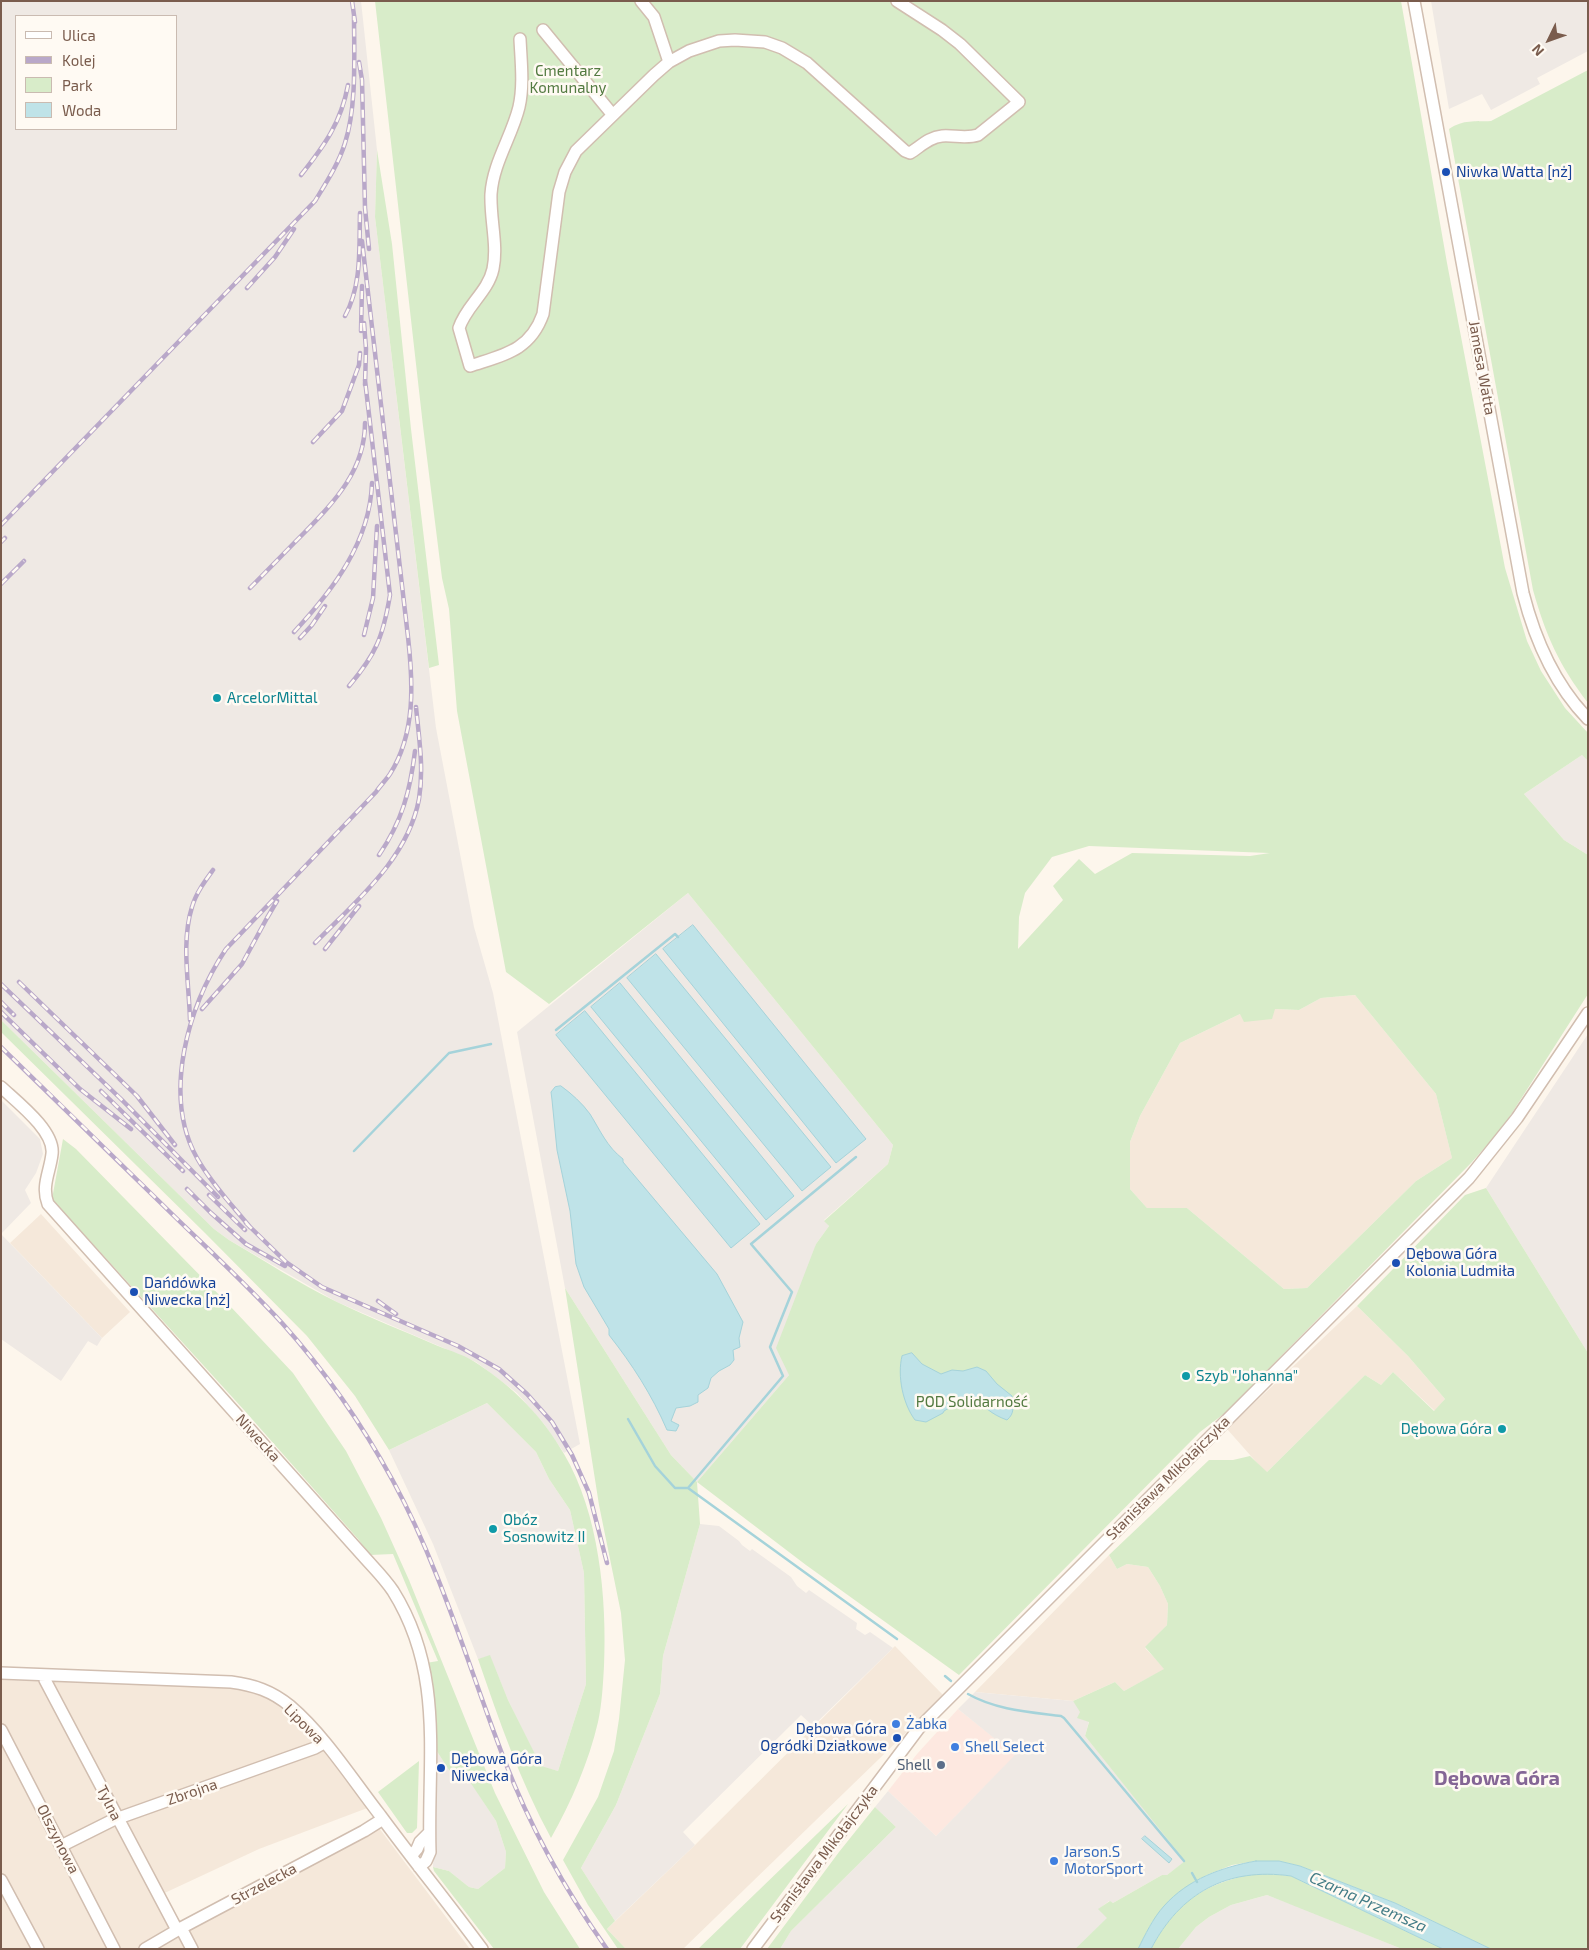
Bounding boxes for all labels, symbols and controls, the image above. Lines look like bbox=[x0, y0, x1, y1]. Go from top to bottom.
legend bbox=[15, 15, 178, 130]
north arrow bbox=[1524, 15, 1574, 65]
text: Ulica bbox=[62, 26, 96, 44]
text: N bbox=[1528, 41, 1547, 60]
text: Kolej bbox=[62, 51, 95, 69]
park label: Cmentarz Komunalny bbox=[530, 62, 606, 97]
text: Park bbox=[62, 76, 93, 94]
text: Woda bbox=[62, 101, 101, 119]
place label: Niwka Watta [nż] bbox=[1456, 163, 1572, 181]
marker: Niwka Watta [nż] bbox=[1440, 166, 1452, 178]
street label: Jamesa Watta bbox=[1465, 319, 1499, 417]
place label: ArcelorMittal bbox=[227, 689, 317, 707]
marker: ArcelorMittal bbox=[211, 692, 223, 704]
place label: Dębowa Góra Kolonia Ludmiła bbox=[1406, 1245, 1515, 1280]
marker: Dębowa Góra Kolonia Ludmiła bbox=[1390, 1257, 1402, 1269]
place label: Dańdówka Niwecka [nż] bbox=[144, 1274, 230, 1309]
marker: Dańdówka Niwecka [nż] bbox=[128, 1286, 140, 1298]
place label: Szyb "Johanna" bbox=[1196, 1367, 1298, 1385]
marker: Szyb "Johanna" bbox=[1180, 1370, 1192, 1382]
park label: POD Solidarność bbox=[916, 1393, 1028, 1411]
street label: Niwecka bbox=[232, 1410, 284, 1466]
street label: Stanisława Mikołajczyka bbox=[1102, 1412, 1234, 1544]
place label: Dębowa Góra bbox=[1401, 1420, 1492, 1438]
marker: Dębowa Góra bbox=[1496, 1423, 1508, 1435]
place label: Obóz Sosnowitz II bbox=[503, 1511, 585, 1546]
marker: Obóz Sosnowitz II bbox=[487, 1523, 499, 1535]
street label: Lipowa bbox=[280, 1700, 328, 1748]
place label: Żabka bbox=[906, 1715, 947, 1733]
marker: Żabka bbox=[890, 1718, 902, 1730]
place label: Dębowa Góra Ogródki Działkowe bbox=[760, 1720, 887, 1755]
marker: Dębowa Góra Ogródki Działkowe bbox=[891, 1732, 903, 1744]
place label: Shell Select bbox=[965, 1738, 1044, 1756]
marker: Shell Select bbox=[949, 1741, 961, 1753]
place label: Dębowa Góra Niwecka bbox=[451, 1750, 542, 1785]
place label: Shell bbox=[897, 1756, 931, 1774]
marker: Shell bbox=[935, 1759, 947, 1771]
marker: Dębowa Góra Niwecka bbox=[435, 1762, 447, 1774]
district label: Dębowa Góra bbox=[1434, 1766, 1560, 1790]
street label: Zbrojna bbox=[164, 1775, 220, 1809]
street label: Tylna bbox=[93, 1782, 125, 1824]
street label: Stanisława Mikołajczyka bbox=[766, 1782, 882, 1926]
street label: Olszynowa bbox=[33, 1801, 83, 1877]
place label: Jarson.S MotorSport bbox=[1064, 1843, 1143, 1878]
marker: Jarson.S MotorSport bbox=[1048, 1855, 1060, 1867]
street label: Strzelecka bbox=[228, 1859, 300, 1909]
water label: Czarna Przemsza bbox=[1306, 1868, 1430, 1936]

